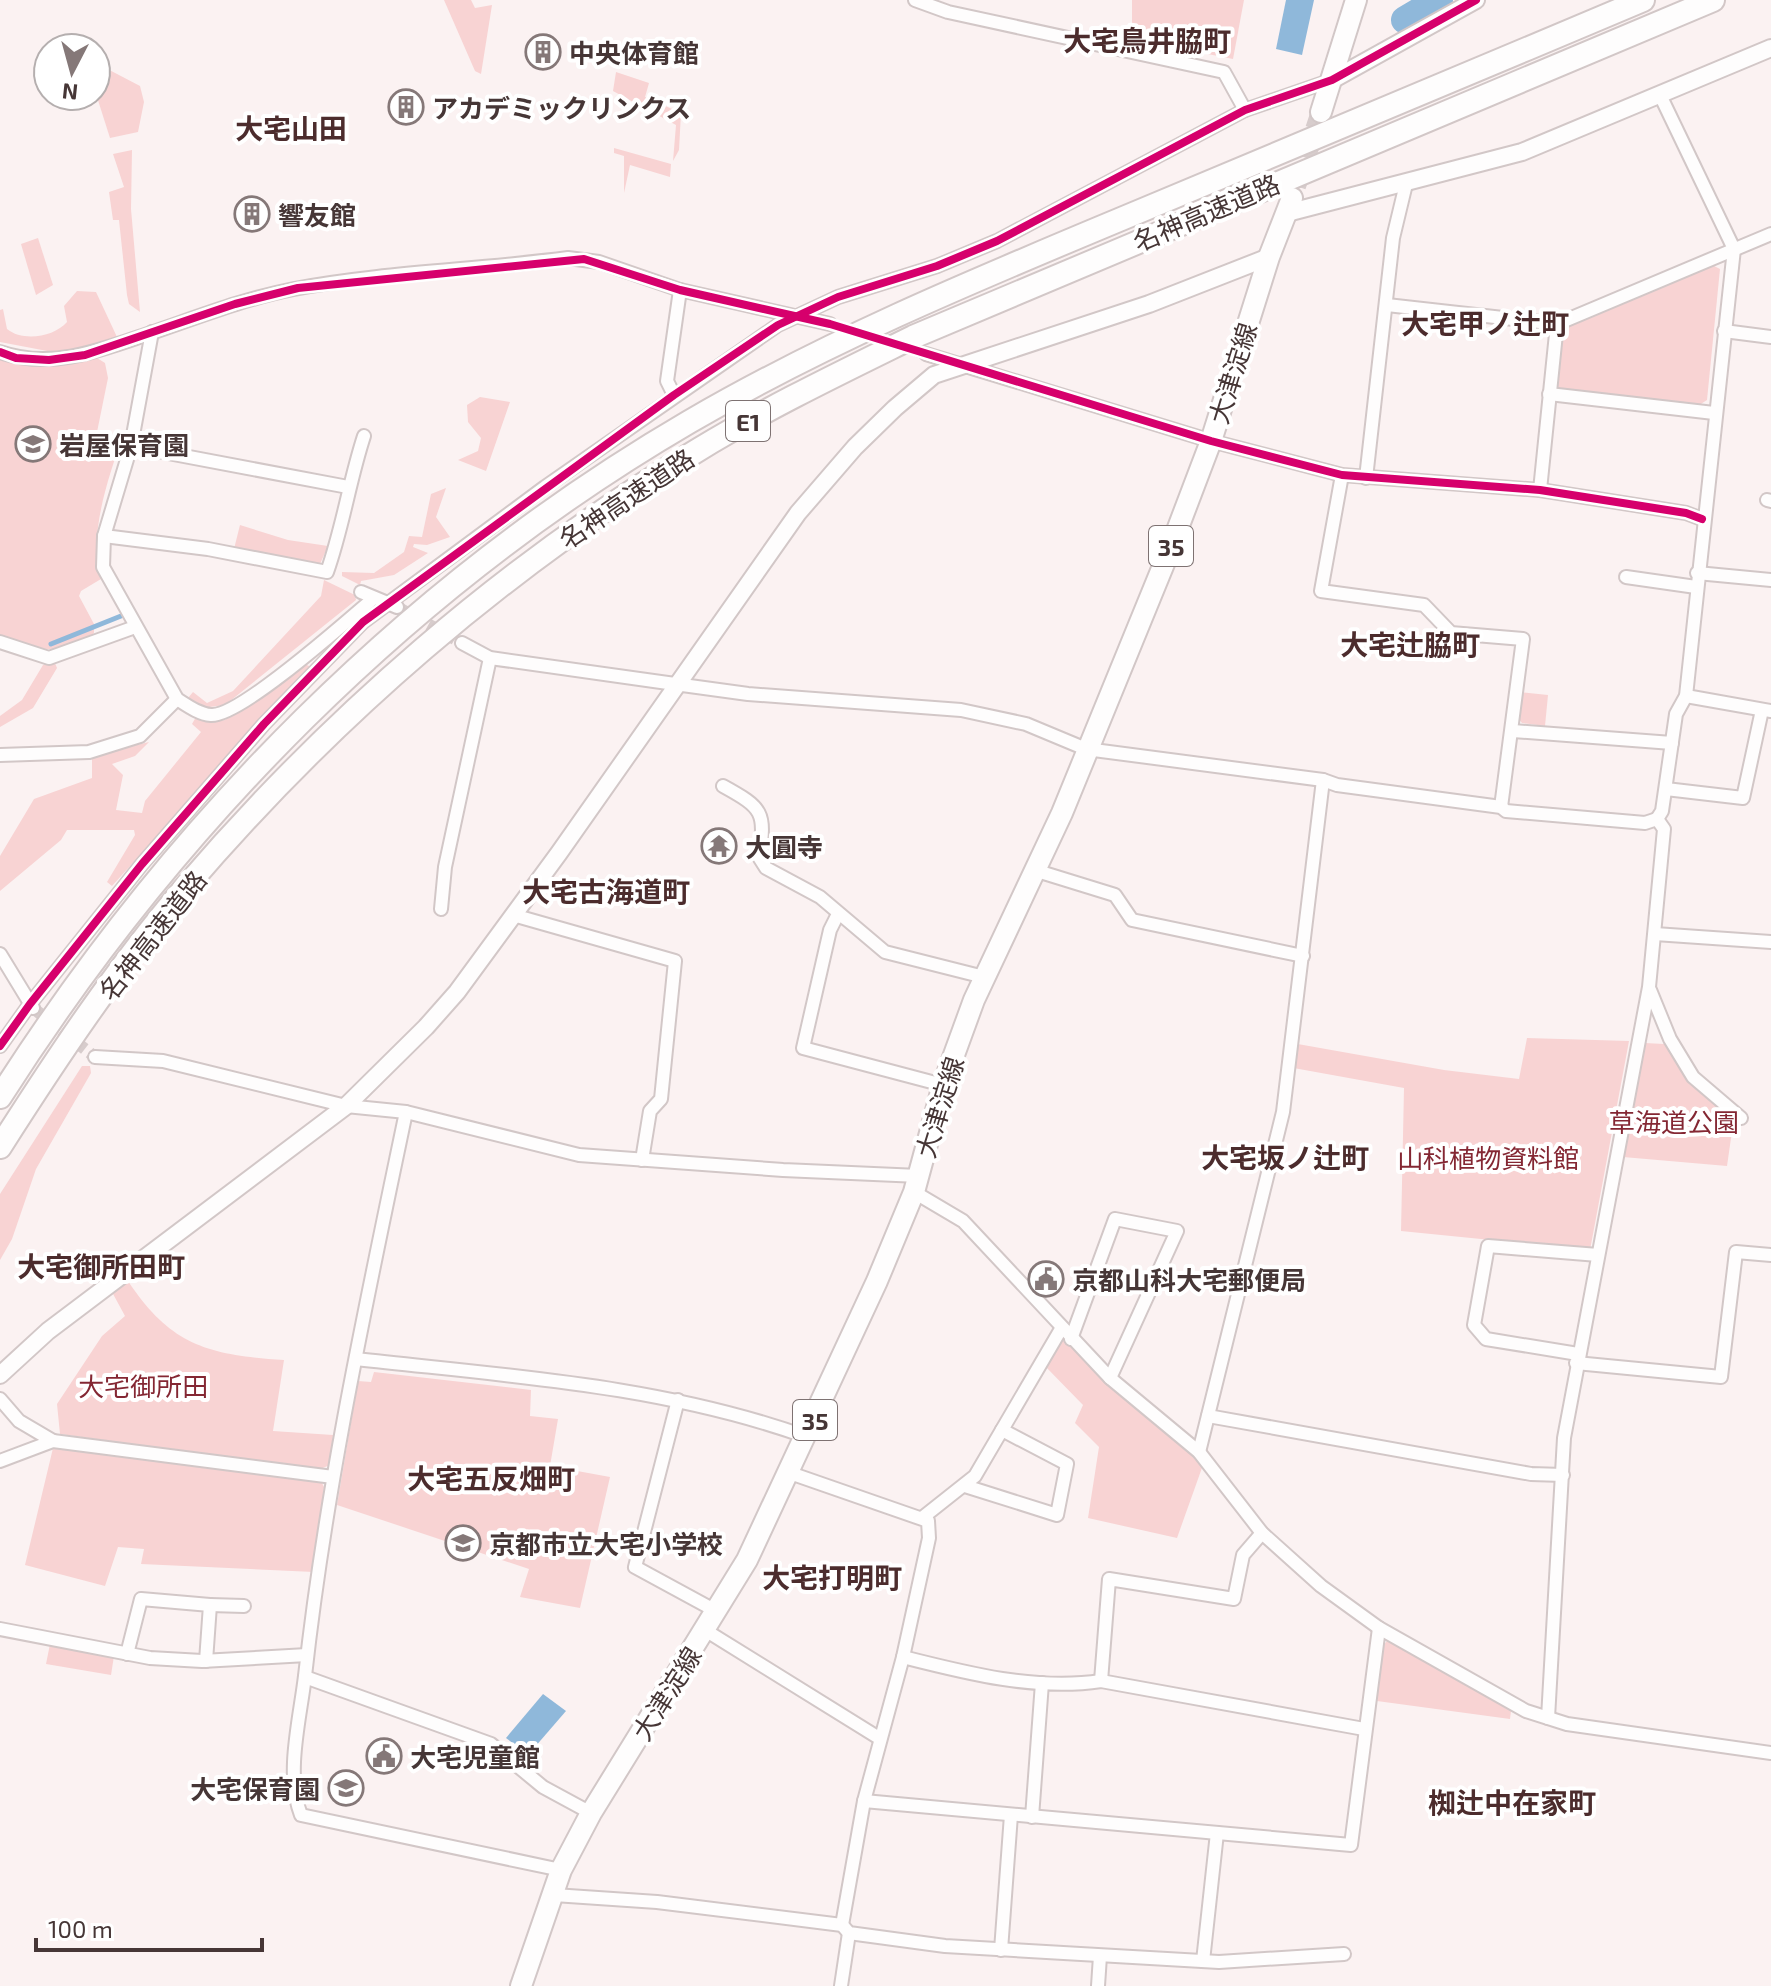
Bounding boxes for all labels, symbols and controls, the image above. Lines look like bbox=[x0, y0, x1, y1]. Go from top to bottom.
district label: 大宅鳥井脇町 bbox=[1063, 23, 1231, 57]
north arrow bbox=[32, 32, 112, 112]
building icon: 中央体育館 bbox=[524, 33, 562, 71]
place label: 中央体育館 bbox=[569, 37, 699, 68]
text: N bbox=[61, 79, 79, 107]
building icon: アカデミックリンクス bbox=[387, 88, 425, 126]
place label: アカデミックリンクス bbox=[432, 92, 691, 123]
district label: 大宅山田 bbox=[235, 111, 347, 145]
street label: 名神高速道路 bbox=[1128, 167, 1284, 257]
building icon: 響友館 bbox=[233, 195, 271, 233]
place label: 響友館 bbox=[278, 199, 356, 230]
district label: 大宅甲ノ辻町 bbox=[1401, 306, 1569, 340]
street label: 大津淀線 bbox=[1202, 319, 1262, 427]
road number: E1 bbox=[726, 401, 770, 441]
school or university icon: 岩屋保育園 bbox=[14, 425, 52, 463]
place label: 岩屋保育園 bbox=[59, 429, 189, 460]
street label: 名神高速道路 bbox=[553, 442, 699, 554]
road number: 35 bbox=[1149, 526, 1193, 566]
district label: 大宅辻脇町 bbox=[1340, 627, 1480, 661]
temple icon: 大圓寺 bbox=[700, 827, 738, 865]
place label: 大圓寺 bbox=[745, 831, 823, 862]
street label: 名神高速道路 bbox=[92, 864, 212, 1006]
district label: 大宅古海道町 bbox=[522, 874, 690, 908]
street label: 大津淀線 bbox=[909, 1053, 969, 1161]
park label: 草海道公園 bbox=[1609, 1106, 1739, 1137]
district label: 大宅坂ノ辻町 bbox=[1201, 1140, 1369, 1174]
park label: 山科植物資料館 bbox=[1397, 1142, 1579, 1173]
district label: 大宅御所田町 bbox=[17, 1249, 185, 1283]
public building icon: 京都山科大宅郵便局 bbox=[1027, 1260, 1065, 1298]
place label: 京都山科大宅郵便局 bbox=[1072, 1264, 1306, 1295]
park label: 大宅御所田 bbox=[78, 1370, 208, 1401]
road number: 35 bbox=[793, 1400, 837, 1440]
district label: 大宅五反畑町 bbox=[407, 1461, 575, 1495]
school or university icon: 京都市立大宅小学校 bbox=[444, 1524, 482, 1562]
place label: 京都市立大宅小学校 bbox=[489, 1528, 723, 1559]
district label: 大宅打明町 bbox=[762, 1560, 902, 1594]
street label: 大津淀線 bbox=[625, 1641, 707, 1745]
public building icon: 大宅児童館 bbox=[365, 1737, 403, 1775]
place label: 大宅児童館 bbox=[410, 1741, 540, 1772]
school or university icon: 大宅保育園 bbox=[327, 1769, 365, 1807]
place label: 大宅保育園 bbox=[190, 1773, 320, 1804]
district label: 椥辻中在家町 bbox=[1428, 1785, 1596, 1819]
scale bar bbox=[36, 1902, 262, 1952]
text: 100 m bbox=[48, 1914, 113, 1943]

